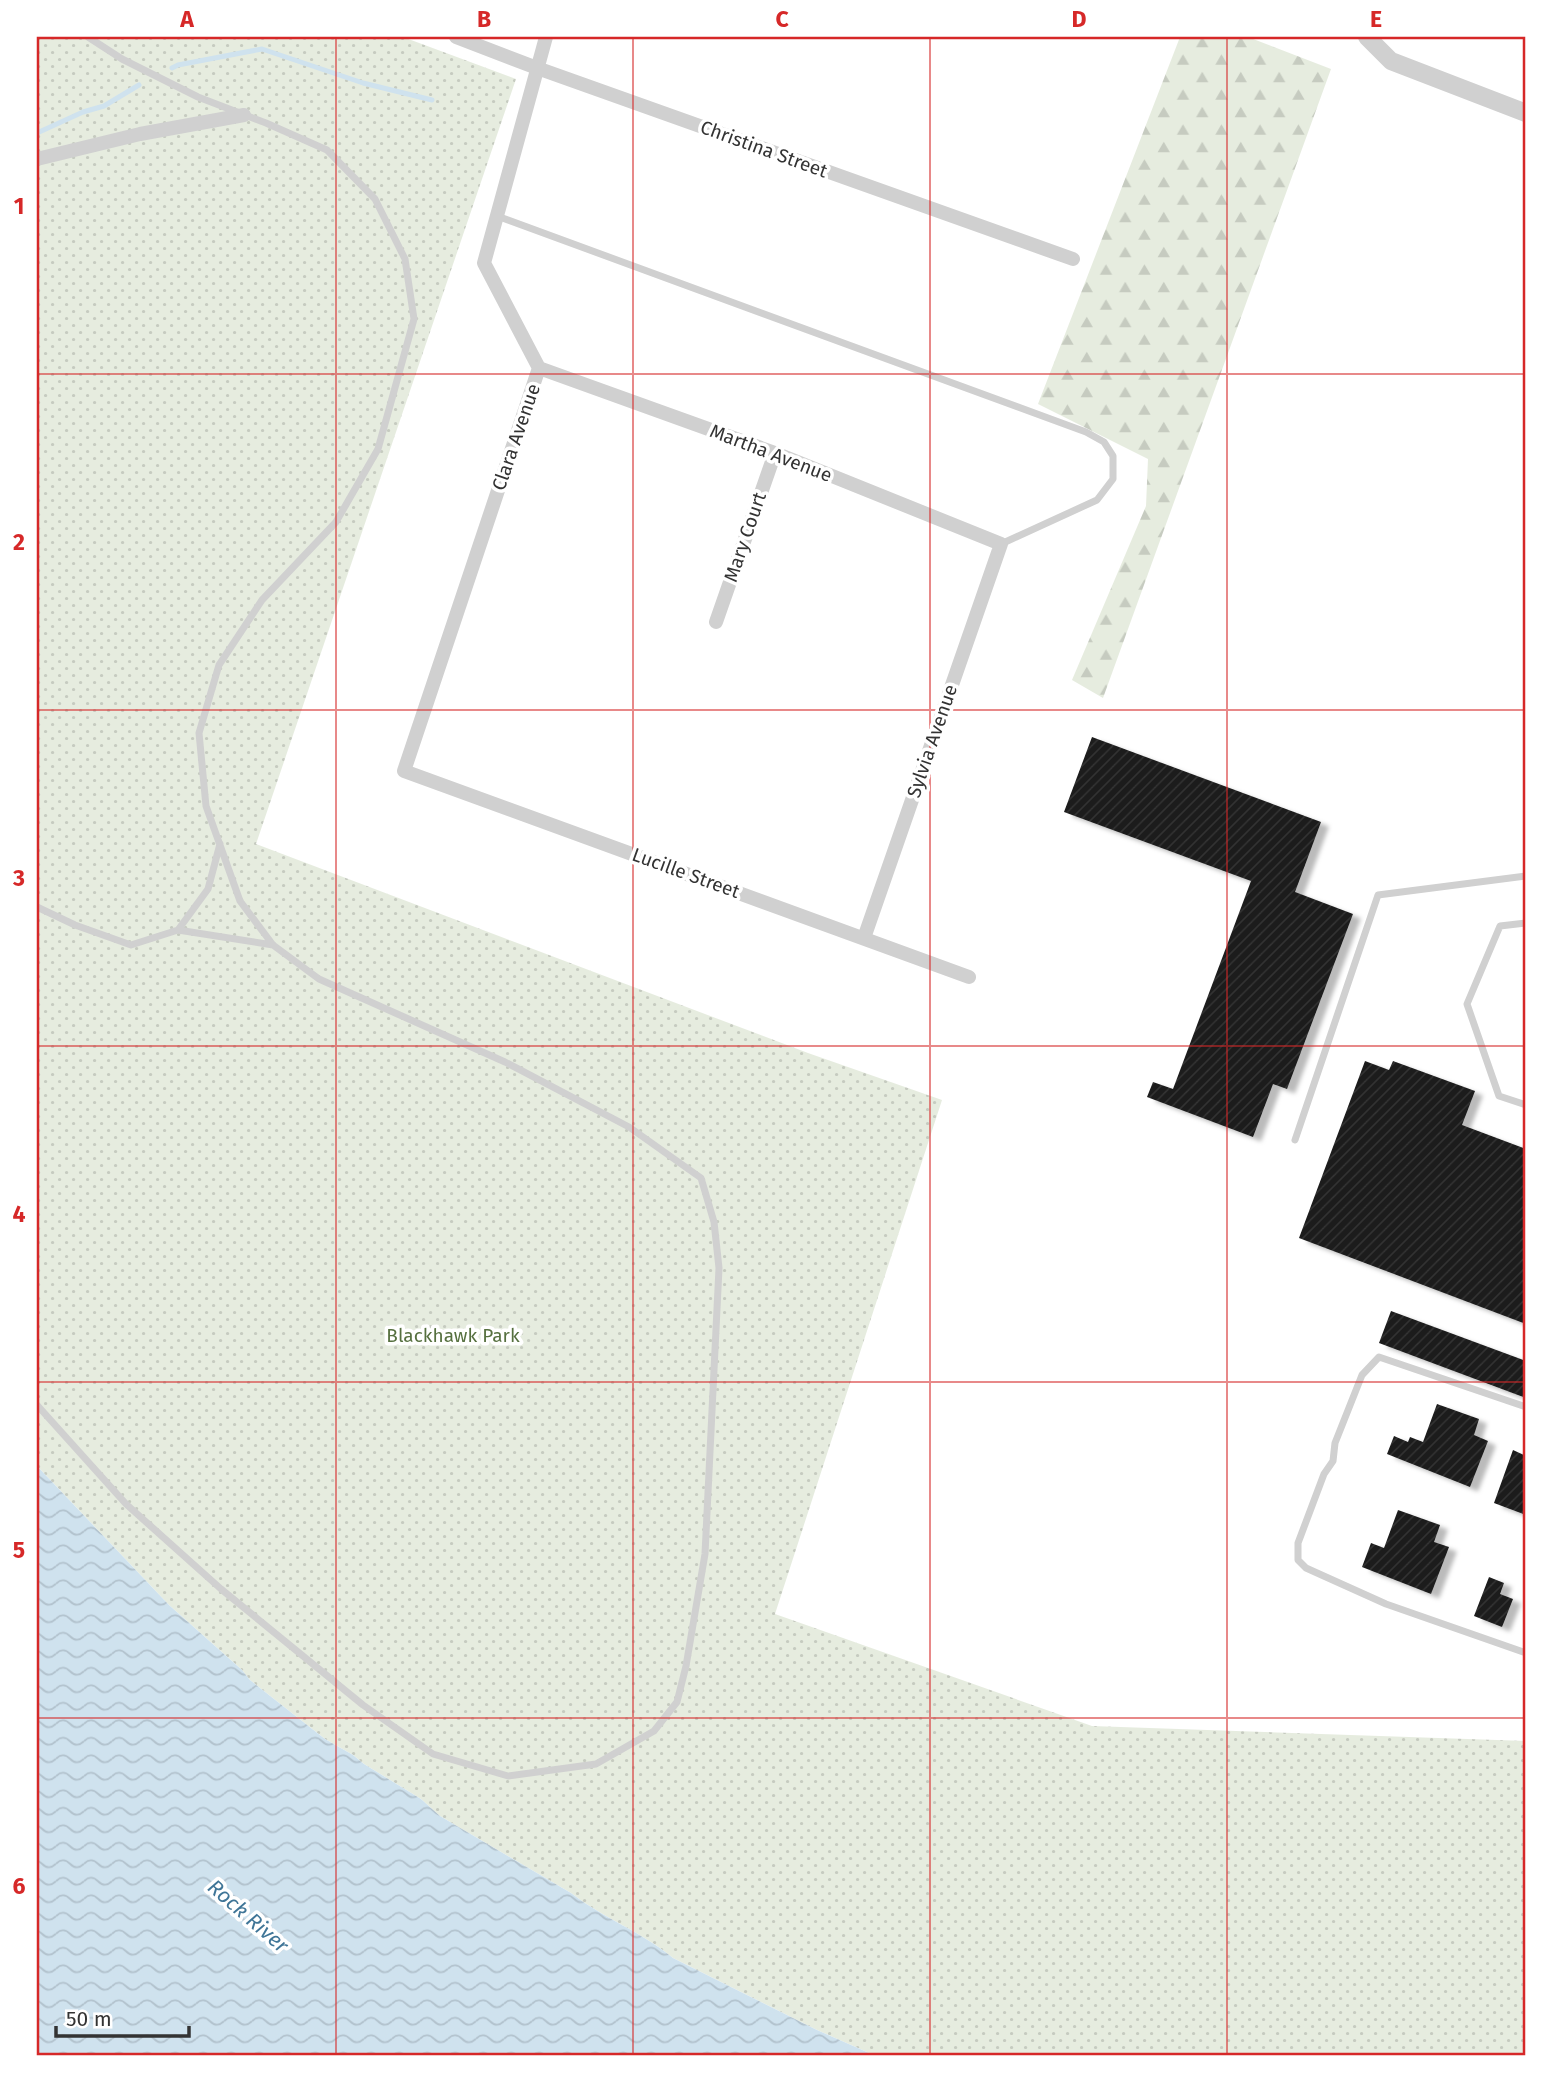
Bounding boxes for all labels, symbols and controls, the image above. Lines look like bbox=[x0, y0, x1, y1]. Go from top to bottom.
text: A bbox=[179, 5, 194, 33]
text: B bbox=[477, 5, 491, 33]
text: C bbox=[775, 5, 789, 33]
text: D bbox=[1072, 5, 1087, 33]
text: E bbox=[1370, 5, 1382, 33]
street label: Christina Street bbox=[697, 115, 831, 183]
text: 1 bbox=[14, 192, 24, 220]
street label: Clara Avenue bbox=[487, 381, 545, 493]
street label: Martha Avenue bbox=[707, 419, 835, 487]
street label: Mary Court bbox=[719, 489, 771, 585]
text: 2 bbox=[13, 528, 25, 556]
street label: Sylvia Avenue bbox=[902, 681, 962, 801]
street label: Lucille Street bbox=[629, 843, 743, 903]
text: 3 bbox=[12, 864, 25, 892]
text: 4 bbox=[13, 1200, 26, 1228]
park label: Blackhawk Park bbox=[386, 1324, 520, 1347]
text: 5 bbox=[13, 1536, 25, 1564]
text: 6 bbox=[13, 1872, 26, 1900]
water label: Rock River bbox=[202, 1874, 294, 1959]
scale bar bbox=[56, 1995, 189, 2039]
text: 50 m bbox=[66, 2006, 112, 2032]

